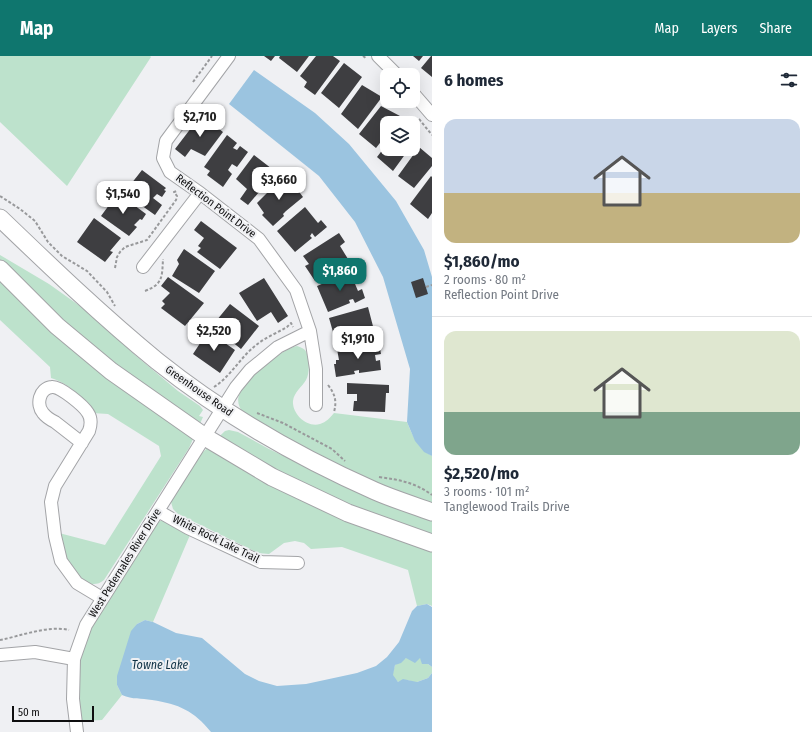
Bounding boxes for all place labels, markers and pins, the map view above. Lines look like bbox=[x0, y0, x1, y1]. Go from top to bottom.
pin: $2,710 bbox=[167, 104, 233, 138]
pin: $3,660 bbox=[246, 167, 312, 201]
pin: $1,540 bbox=[90, 181, 156, 215]
pin: $1,860 bbox=[307, 258, 373, 292]
pin: $2,520 bbox=[181, 318, 247, 352]
pin: $1,910 bbox=[325, 326, 391, 360]

